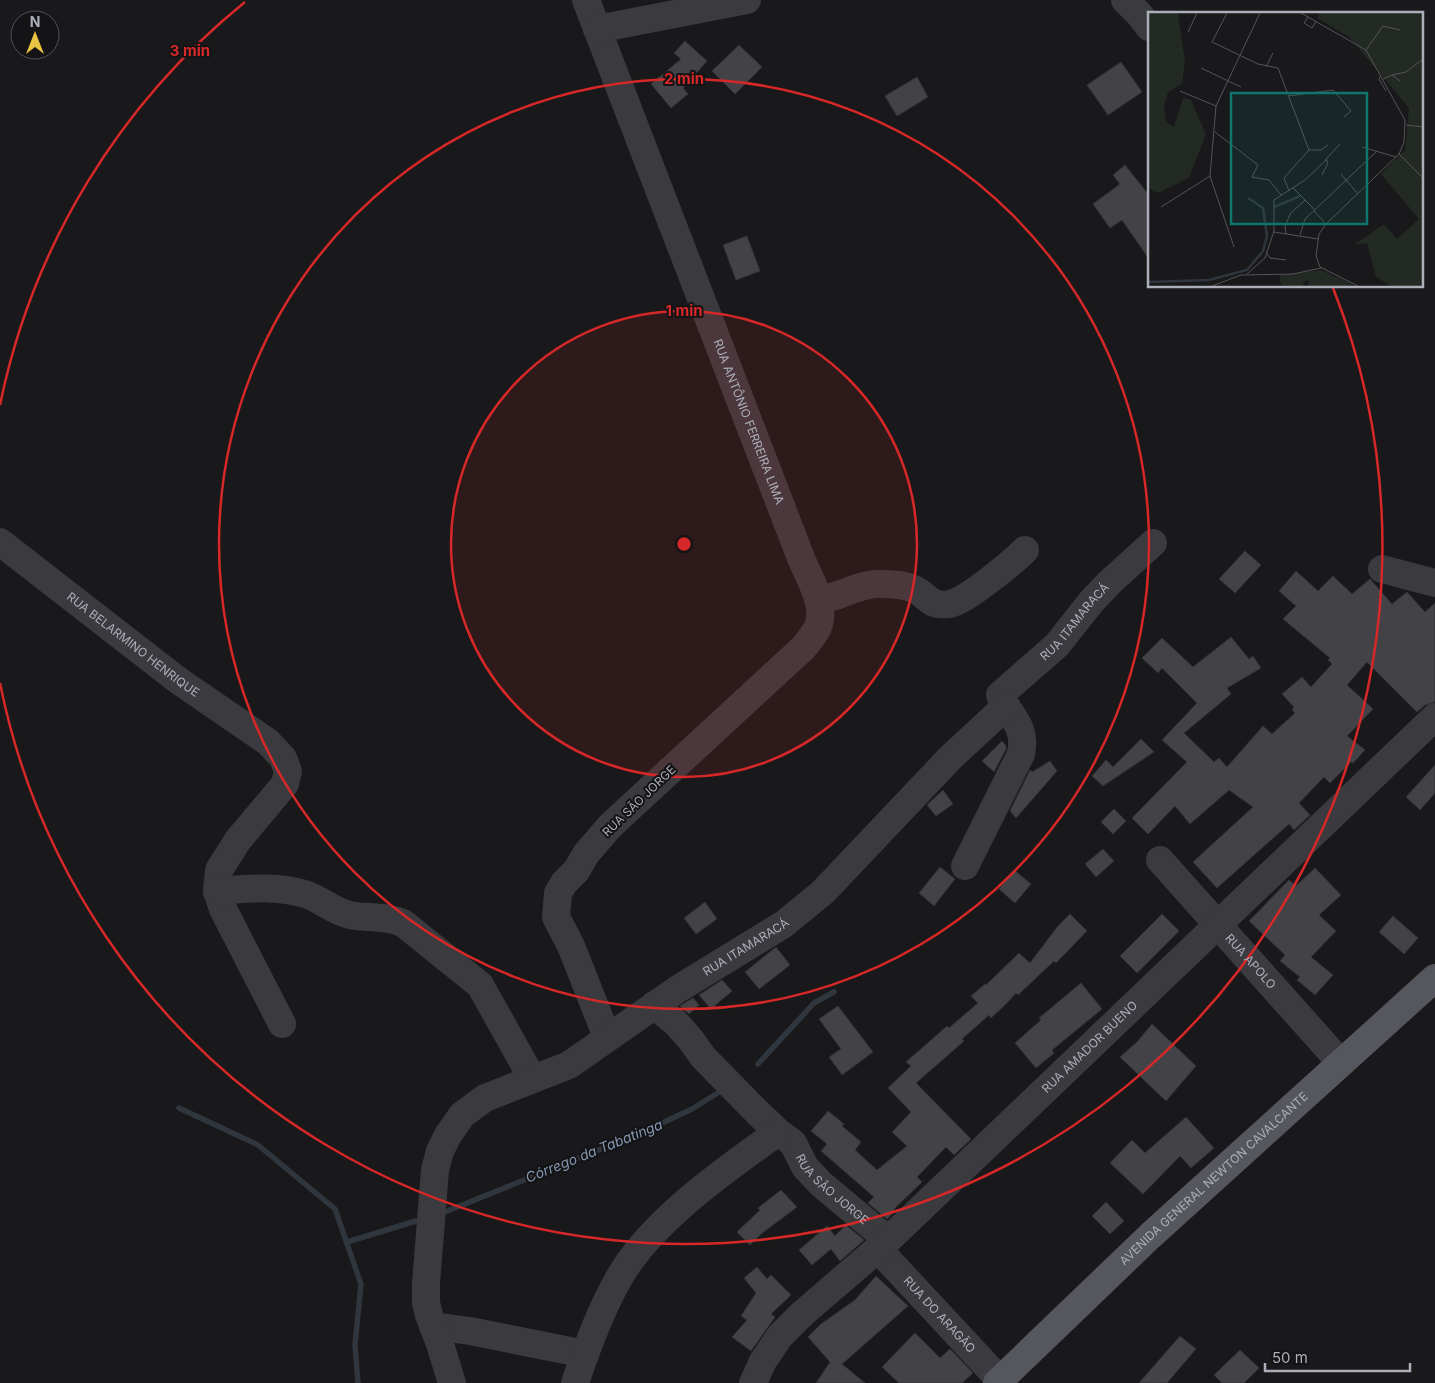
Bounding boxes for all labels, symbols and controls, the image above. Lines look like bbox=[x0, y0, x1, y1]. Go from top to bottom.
north arrow bbox=[10, 10, 60, 60]
inset map bbox=[1148, 12, 1422, 288]
text: N bbox=[30, 13, 40, 30]
text: 3 min bbox=[170, 41, 210, 60]
text: 2 min bbox=[664, 69, 704, 88]
text: 1 min bbox=[665, 301, 703, 320]
street label: RUA ANTÔNIO FERREIRA LIMA bbox=[710, 337, 788, 506]
centre of rings bbox=[675, 535, 693, 553]
street label: RUA ITAMARACÁ bbox=[1037, 580, 1112, 663]
street label: RUA BELARMINO HENRIQUE bbox=[64, 589, 202, 700]
street label: RUA SÃO JORGE bbox=[599, 762, 678, 839]
street label: RUA ITAMARACÁ bbox=[700, 915, 792, 979]
street label: RUA APOLO bbox=[1222, 930, 1279, 992]
street label: RUA AMADOR BUENO bbox=[1038, 998, 1140, 1096]
street label: AVENIDA GENERAL NEWTON CAVALCANTE bbox=[1116, 1089, 1311, 1268]
water label: Córrego da Tabatinga bbox=[523, 1115, 665, 1186]
street label: RUA SÃO JORGE bbox=[793, 1151, 872, 1227]
street label: RUA DO ARAGÃO bbox=[900, 1273, 979, 1356]
scale bar bbox=[1265, 1340, 1410, 1372]
text: 50 m bbox=[1272, 1348, 1308, 1367]

